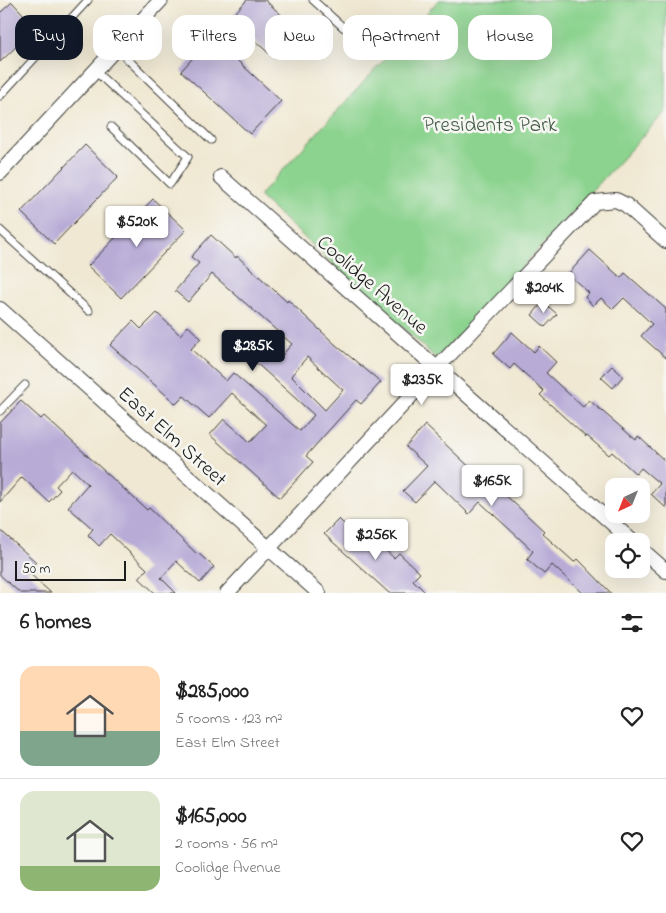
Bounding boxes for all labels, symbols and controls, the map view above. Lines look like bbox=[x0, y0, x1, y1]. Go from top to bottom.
chip: Buy bbox=[15, 15, 83, 60]
chip: Rent bbox=[93, 15, 162, 60]
chip: Filters bbox=[172, 15, 255, 60]
chip: New bbox=[265, 15, 333, 60]
chip: Apartment bbox=[343, 15, 458, 60]
chip: House bbox=[468, 15, 552, 60]
park label: Presidents Park bbox=[423, 111, 558, 141]
pin: $520K bbox=[102, 206, 172, 248]
text: $520K bbox=[116, 210, 158, 234]
street label: Coolidge Avenue bbox=[308, 229, 434, 344]
pin: $204K bbox=[509, 272, 579, 314]
text: $204K bbox=[525, 276, 563, 300]
pin: $285K bbox=[218, 330, 288, 372]
text: $285K bbox=[233, 334, 273, 358]
pin: $235K bbox=[387, 364, 457, 406]
text: $235K bbox=[401, 368, 443, 392]
street label: East Elm Street bbox=[110, 380, 233, 495]
pin: $165K bbox=[457, 464, 527, 507]
text: $165K bbox=[473, 469, 511, 493]
north arrow bbox=[605, 478, 650, 522]
map controls bbox=[605, 478, 650, 578]
pin: $256K bbox=[341, 518, 411, 561]
text: $256K bbox=[355, 523, 397, 547]
button: locate bbox=[605, 533, 650, 578]
scale bar bbox=[15, 558, 126, 581]
text: 50 m bbox=[22, 559, 50, 580]
text: 6 homes bbox=[20, 608, 92, 638]
icon: filters bbox=[618, 609, 646, 637]
text: $285,000 bbox=[175, 677, 249, 707]
icon: home bbox=[60, 686, 120, 746]
icon: heart bbox=[618, 702, 646, 730]
text: 5 rooms · 123 m² bbox=[175, 707, 283, 731]
text: East Elm Street bbox=[175, 731, 280, 755]
text: $165,000 bbox=[175, 802, 246, 832]
icon: home bbox=[60, 811, 120, 871]
icon: heart bbox=[618, 827, 646, 855]
text: 2 rooms · 56 m² bbox=[175, 832, 278, 856]
text: Coolidge Avenue bbox=[175, 856, 281, 880]

